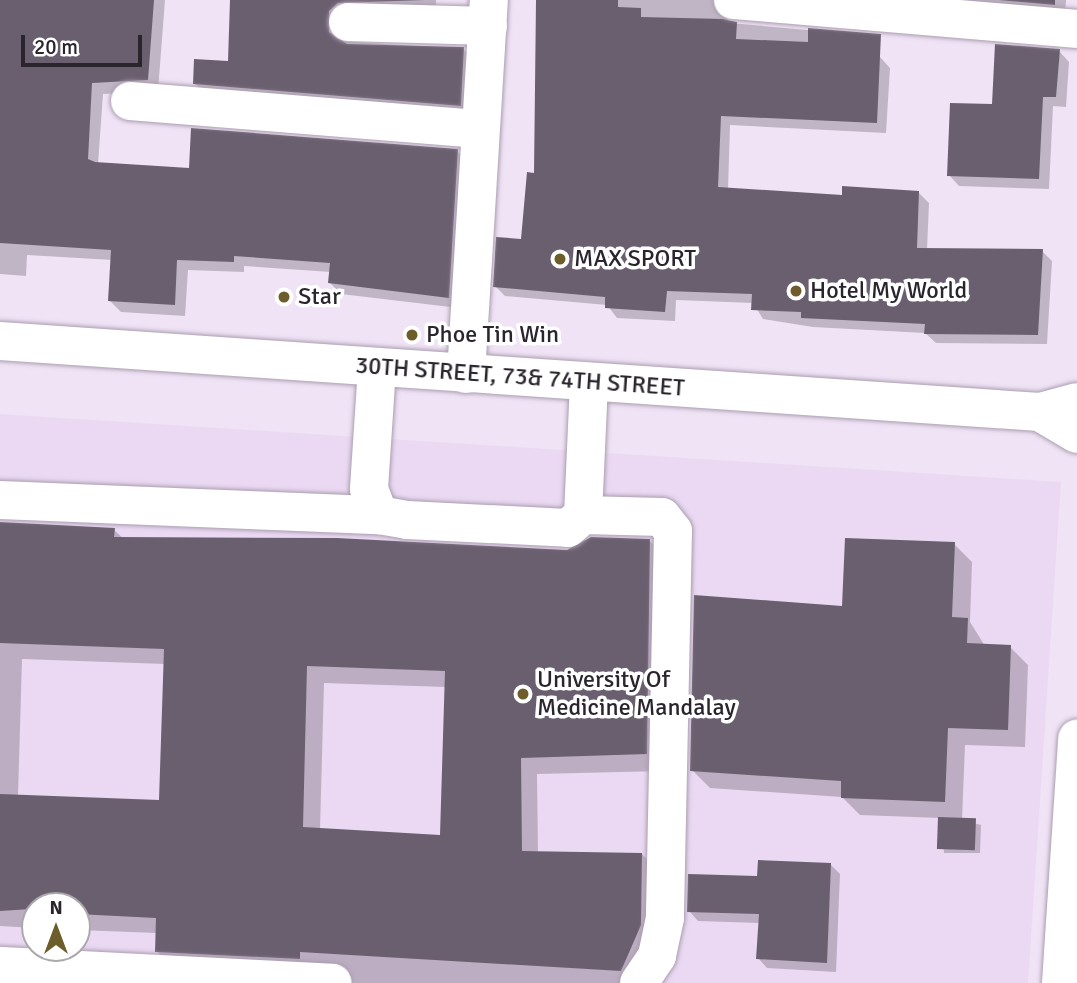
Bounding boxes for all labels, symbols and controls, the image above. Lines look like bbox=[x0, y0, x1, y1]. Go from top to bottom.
scale bar bbox=[24, 21, 145, 65]
text: 20 m bbox=[34, 34, 78, 60]
place label: MAX SPORT bbox=[574, 245, 696, 273]
marker: MAX SPORT bbox=[552, 251, 568, 267]
place label: Hotel My World bbox=[810, 277, 967, 305]
place label: Star bbox=[298, 283, 341, 311]
marker: Hotel My World bbox=[788, 283, 804, 299]
marker: Star bbox=[276, 289, 292, 305]
place label: Phoe Tin Win bbox=[426, 321, 559, 349]
marker: Phoe Tin Win bbox=[404, 327, 420, 343]
street label: 30TH STREET, 73& 74TH STREET bbox=[354, 351, 686, 403]
place label: University Of Medicine Mandalay bbox=[537, 666, 736, 722]
marker: University Of Medicine Mandalay bbox=[515, 686, 531, 702]
north arrow bbox=[21, 892, 91, 962]
text: N bbox=[49, 896, 63, 920]

